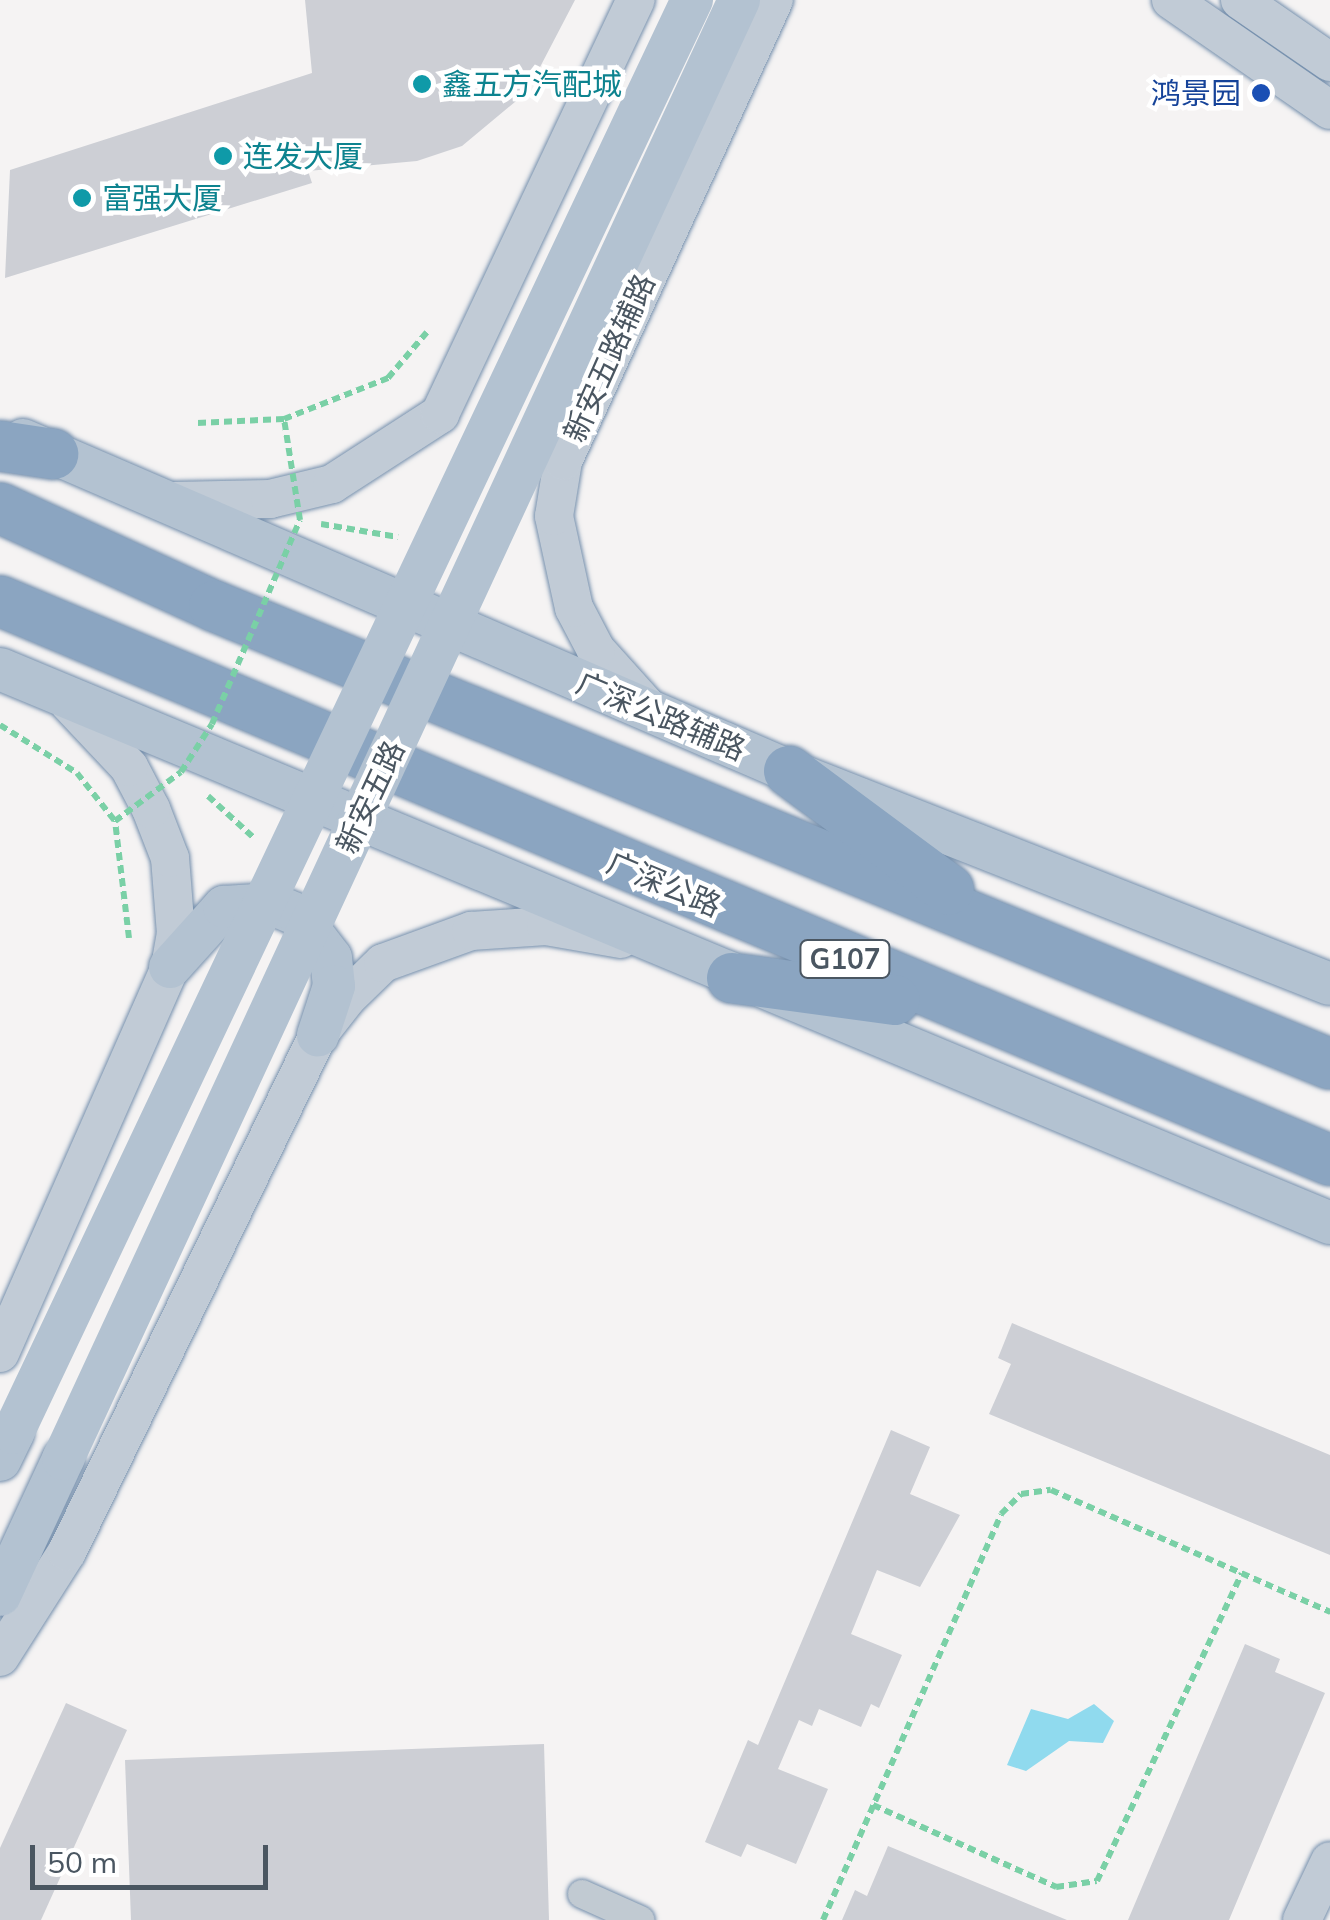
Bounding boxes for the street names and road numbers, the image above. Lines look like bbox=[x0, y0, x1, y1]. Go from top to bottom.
street label: 新安五路辅路 bbox=[556, 268, 662, 448]
street label: 广深公路辅路 bbox=[571, 664, 751, 768]
street label: 新安五路 bbox=[328, 735, 412, 859]
street label: 广深公路 bbox=[602, 844, 726, 924]
road number: G107 bbox=[798, 936, 892, 982]

